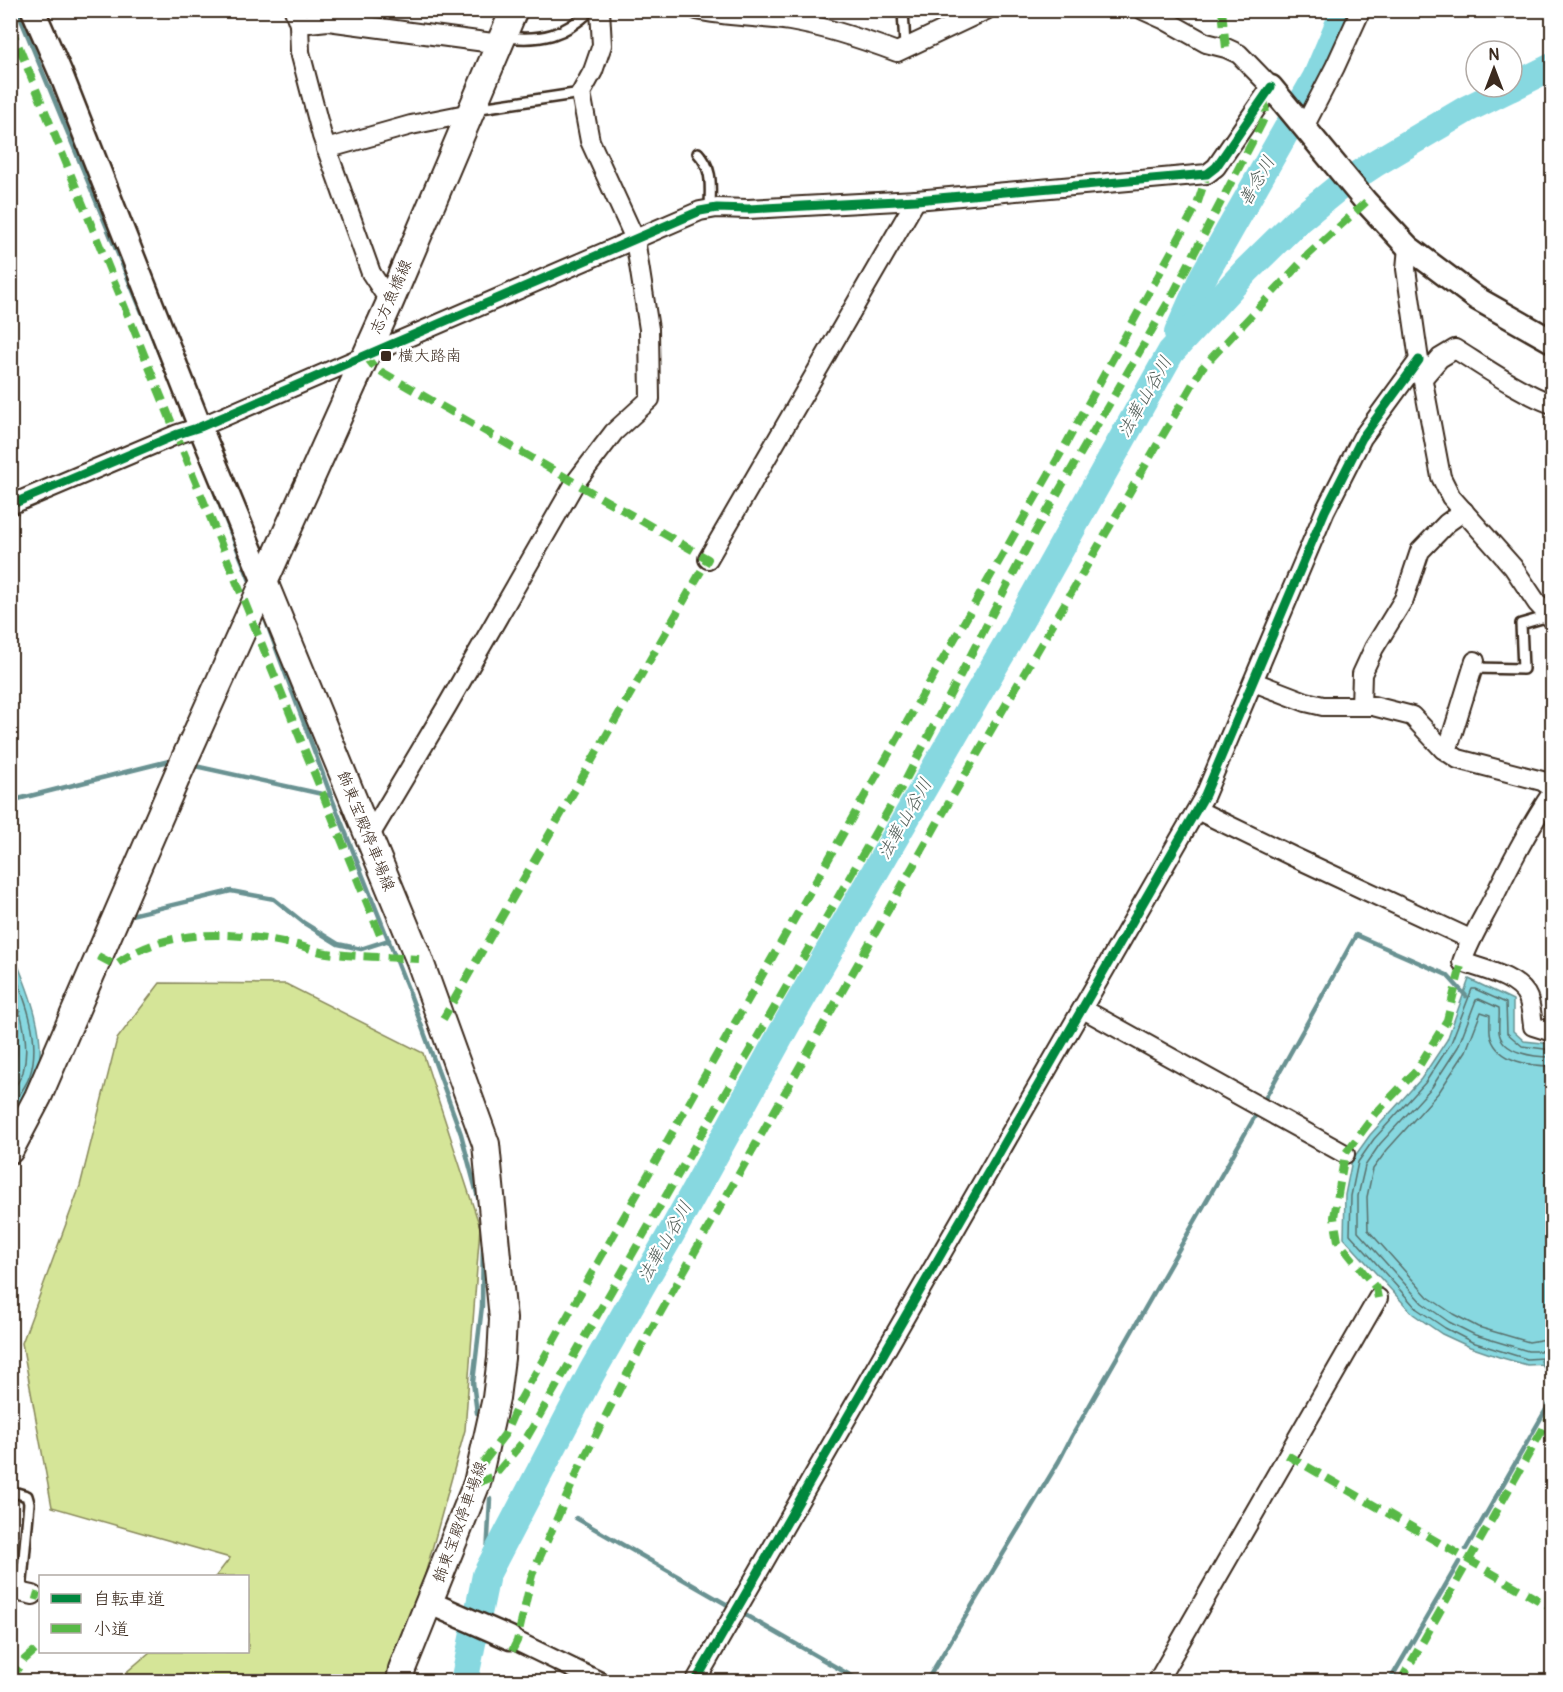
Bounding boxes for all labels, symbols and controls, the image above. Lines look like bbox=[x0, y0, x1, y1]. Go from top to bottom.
north arrow bbox=[1464, 39, 1524, 99]
text: N bbox=[1489, 45, 1500, 65]
water label: 善念川 bbox=[1234, 152, 1280, 210]
street label: 志方魚橋線 bbox=[366, 256, 416, 338]
place label: 横大路南 bbox=[398, 346, 462, 366]
marker: 横大路南 bbox=[379, 349, 393, 363]
water label: 法華山谷川 bbox=[1113, 352, 1177, 442]
street label: 飾東宝殿停車場線 bbox=[333, 768, 399, 894]
water label: 法華山谷川 bbox=[873, 774, 937, 864]
water label: 法華山谷川 bbox=[633, 1197, 697, 1287]
street label: 飾東宝殿停車場線 bbox=[429, 1458, 491, 1586]
legend bbox=[39, 1575, 249, 1653]
text: 自転車道 bbox=[93, 1588, 165, 1611]
text: 小道 bbox=[93, 1618, 129, 1641]

